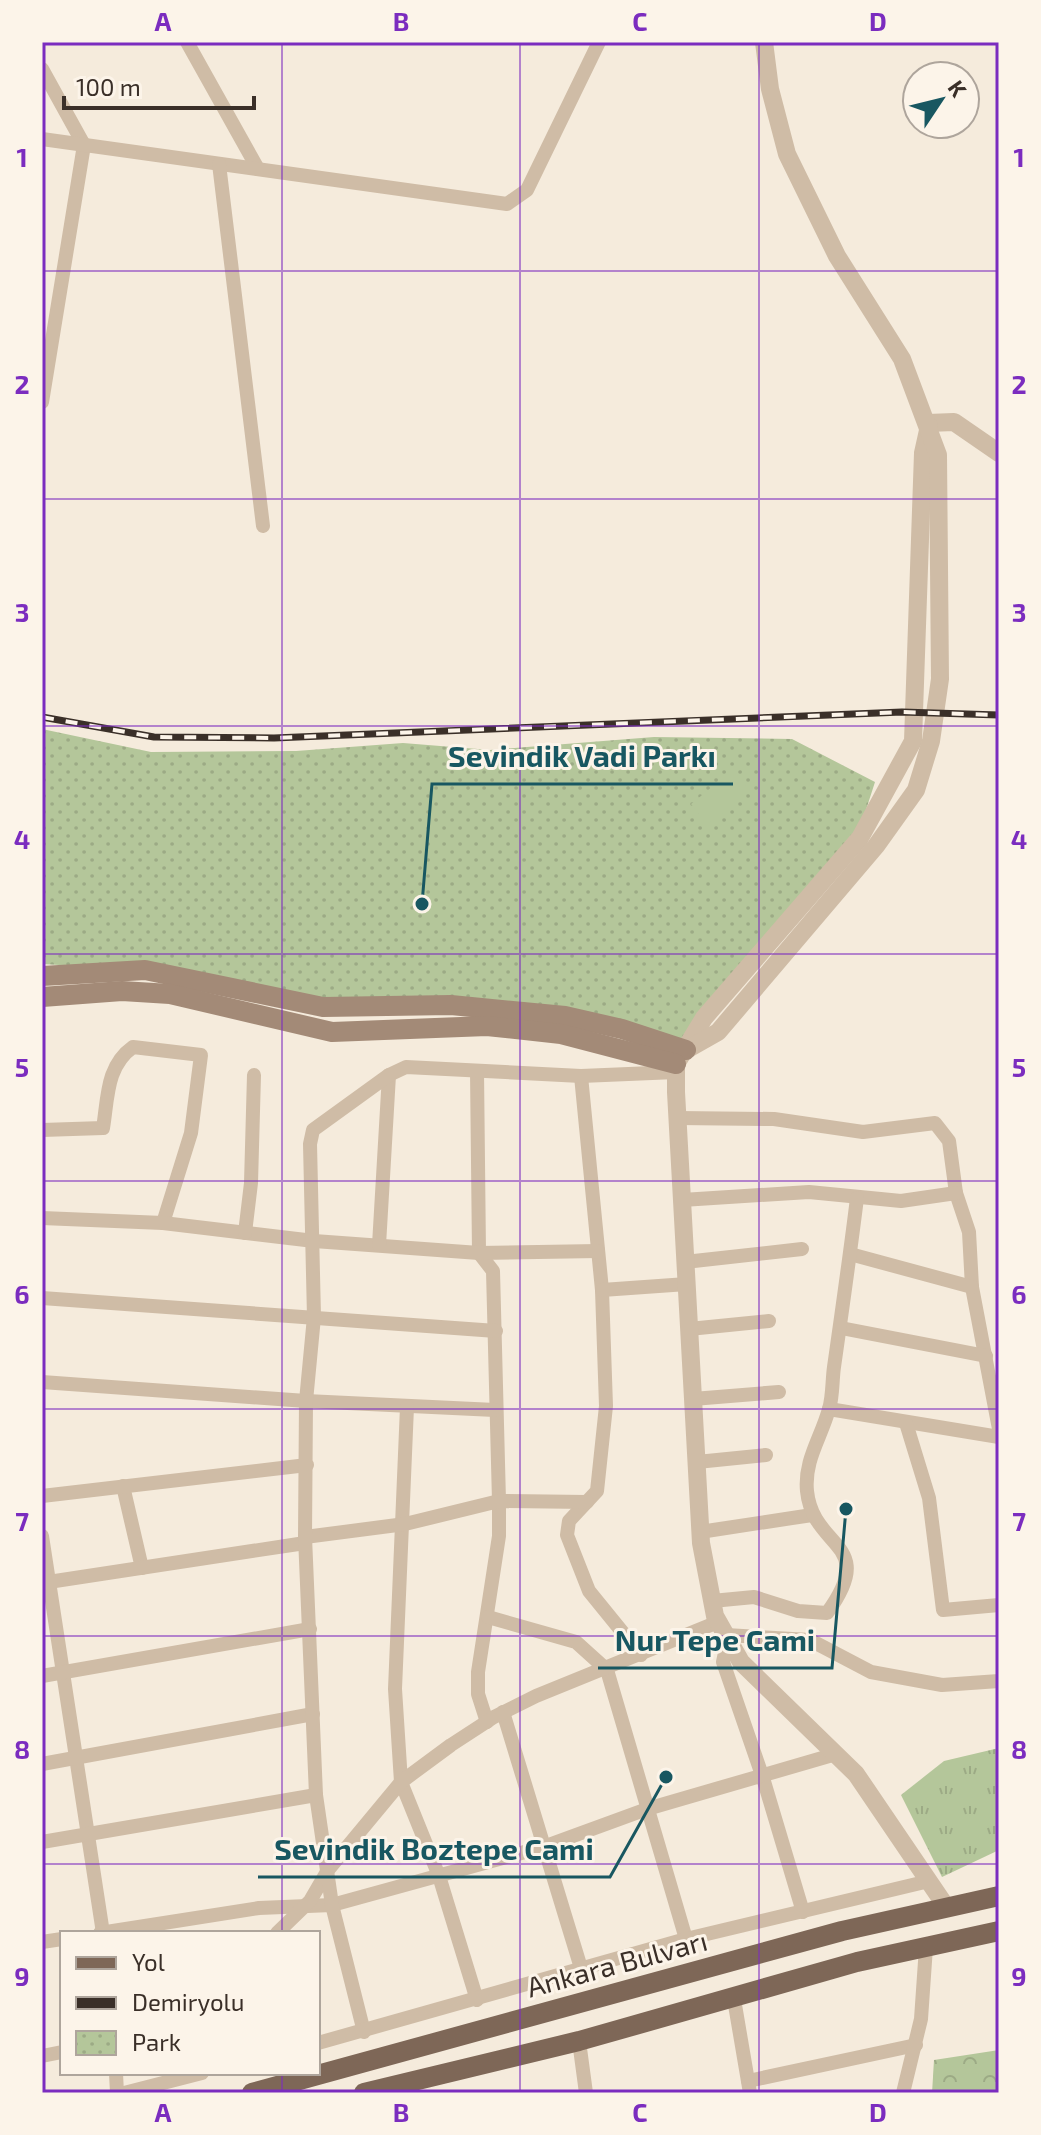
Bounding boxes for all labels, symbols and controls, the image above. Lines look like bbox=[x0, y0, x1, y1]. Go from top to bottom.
text: A bbox=[155, 5, 172, 36]
text: B bbox=[393, 5, 409, 36]
text: C bbox=[632, 5, 648, 36]
text: D bbox=[869, 5, 887, 36]
scale bar bbox=[64, 60, 254, 110]
north arrow bbox=[901, 60, 981, 140]
text: 100 m bbox=[76, 72, 141, 101]
text: K bbox=[944, 75, 973, 101]
text: 1 bbox=[16, 141, 28, 172]
text: 1 bbox=[1013, 141, 1025, 172]
text: 2 bbox=[14, 368, 30, 399]
text: 2 bbox=[1011, 368, 1027, 399]
text: 3 bbox=[15, 596, 29, 627]
text: 3 bbox=[1012, 596, 1026, 627]
callout: Sevindik Vadi Parkı bbox=[432, 730, 733, 784]
text: Sevindik Vadi Parkı bbox=[448, 737, 716, 773]
text: 4 bbox=[14, 823, 30, 854]
text: 4 bbox=[1011, 823, 1027, 854]
text: 5 bbox=[15, 1051, 29, 1082]
text: 5 bbox=[1012, 1051, 1026, 1082]
text: 6 bbox=[14, 1278, 30, 1309]
text: 6 bbox=[1011, 1278, 1027, 1309]
text: 7 bbox=[15, 1505, 29, 1536]
text: 7 bbox=[1012, 1505, 1026, 1536]
callout: Nur Tepe Cami bbox=[598, 1614, 832, 1668]
text: Nur Tepe Cami bbox=[615, 1621, 815, 1657]
text: 8 bbox=[14, 1733, 30, 1764]
text: 8 bbox=[1011, 1733, 1027, 1764]
callout: Sevindik Boztepe Cami bbox=[258, 1823, 610, 1877]
text: Sevindik Boztepe Cami bbox=[274, 1830, 594, 1866]
street label: Ankara Bulvarı bbox=[523, 1923, 711, 2003]
legend bbox=[60, 1931, 320, 2075]
text: Yol bbox=[132, 1947, 165, 1976]
text: 9 bbox=[14, 1960, 30, 1991]
text: 9 bbox=[1011, 1960, 1027, 1991]
text: Demiryolu bbox=[132, 1987, 244, 2016]
text: Park bbox=[132, 2027, 181, 2056]
text: A bbox=[155, 2096, 172, 2127]
text: B bbox=[393, 2096, 409, 2127]
text: C bbox=[632, 2096, 648, 2127]
text: D bbox=[869, 2096, 887, 2127]

